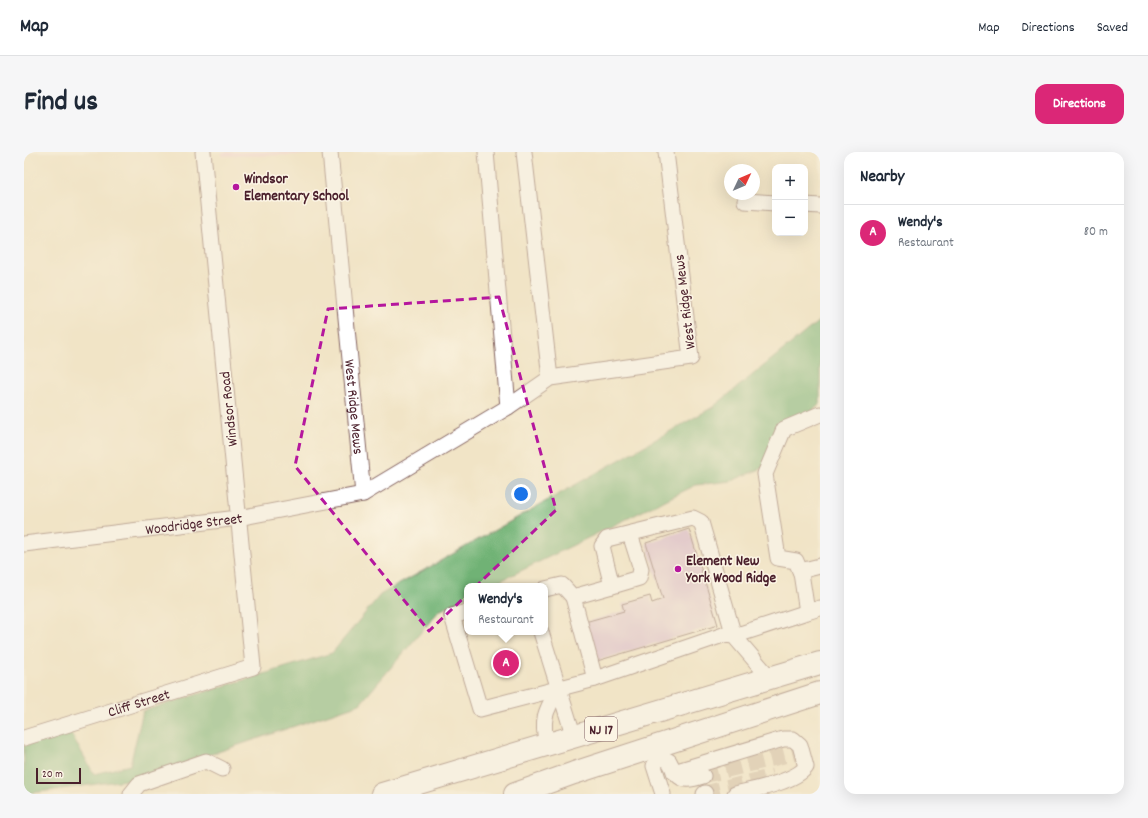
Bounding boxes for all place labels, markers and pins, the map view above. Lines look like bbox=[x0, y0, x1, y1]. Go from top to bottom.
place label: Windsor Elementary School bbox=[244, 169, 349, 208]
marker: Windsor Elementary School bbox=[231, 182, 241, 192]
place label: Element New York Wood Ridge bbox=[685, 551, 776, 590]
marker: Element New York Wood Ridge bbox=[673, 564, 683, 574]
pin: A bbox=[493, 648, 519, 678]

